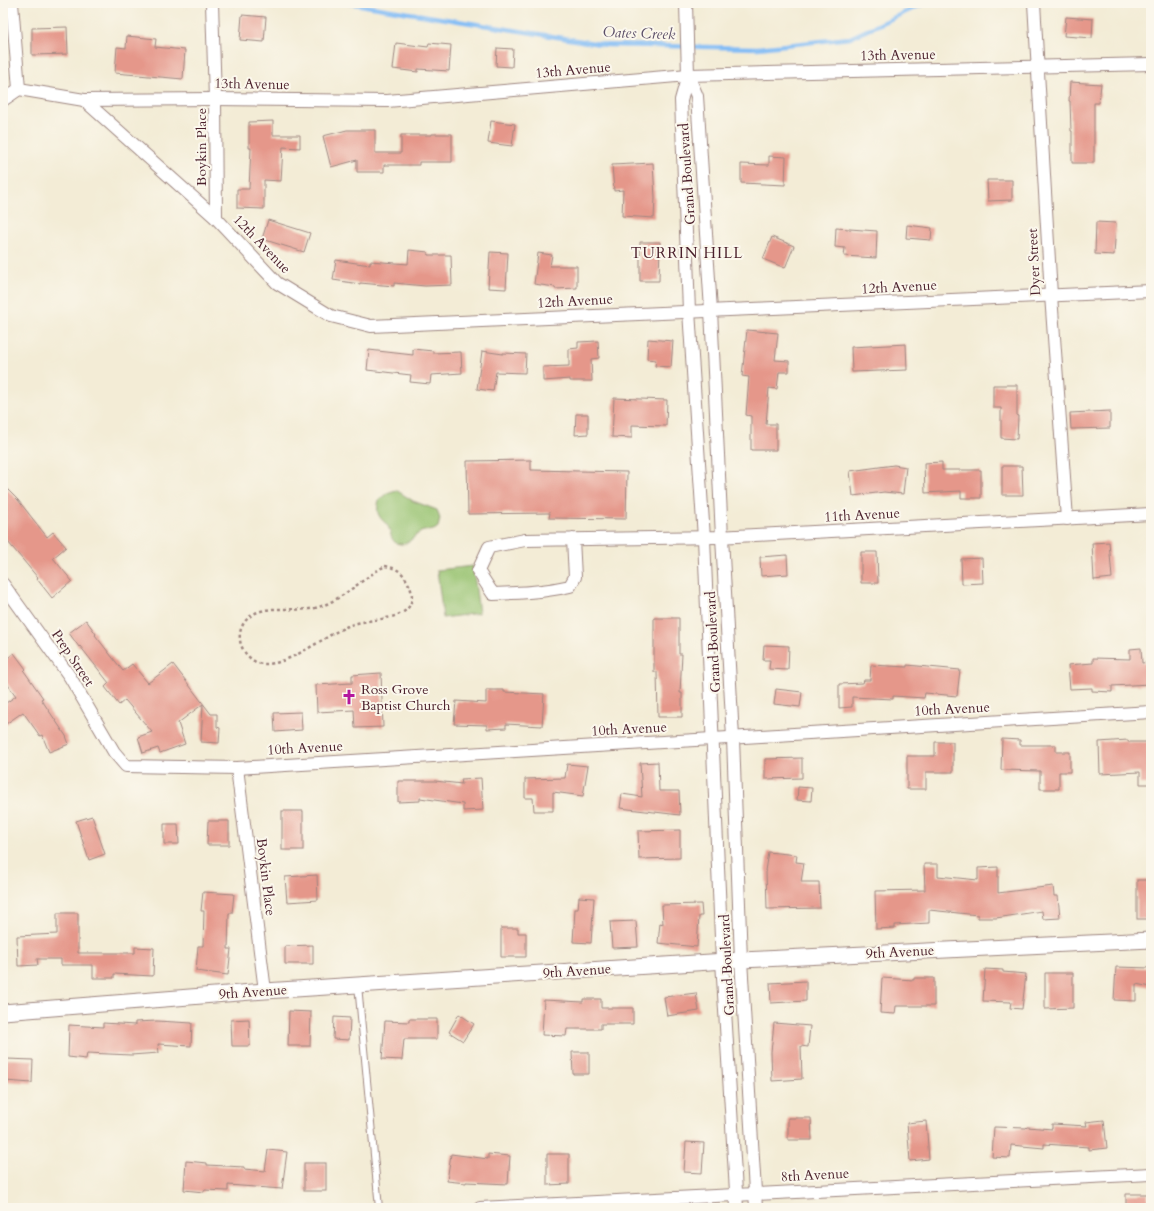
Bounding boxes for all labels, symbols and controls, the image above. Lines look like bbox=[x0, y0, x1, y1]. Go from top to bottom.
water label: Oates Creek bbox=[602, 22, 676, 44]
street label: 13th Avenue bbox=[860, 45, 936, 65]
street label: 13th Avenue bbox=[535, 57, 611, 83]
street label: 13th Avenue bbox=[214, 74, 290, 94]
street label: Boykin Place bbox=[192, 108, 211, 186]
street label: Grand Boulevard bbox=[674, 122, 700, 225]
street label: 12th Avenue bbox=[229, 210, 295, 278]
street label: Dyer Street bbox=[1023, 227, 1045, 296]
district label: TURRIN HILL bbox=[631, 243, 743, 263]
street label: 12th Avenue bbox=[861, 276, 937, 298]
street label: 12th Avenue bbox=[537, 290, 613, 312]
street label: 11th Avenue bbox=[824, 504, 900, 526]
street label: Grand Boulevard bbox=[701, 590, 725, 693]
street label: Prep Street bbox=[47, 626, 99, 691]
place label: Ross Grove Baptist Church bbox=[361, 680, 451, 715]
church icon: Ross Grove Baptist Church bbox=[340, 688, 358, 706]
street label: 10th Avenue bbox=[914, 698, 990, 720]
street label: 10th Avenue bbox=[591, 718, 667, 740]
street label: 10th Avenue bbox=[267, 737, 343, 759]
street label: Boykin Place bbox=[252, 837, 280, 917]
street label: Grand Boulevard bbox=[715, 913, 739, 1016]
street label: 9th Avenue bbox=[865, 941, 935, 963]
street label: 9th Avenue bbox=[542, 959, 612, 983]
street label: 9th Avenue bbox=[218, 980, 288, 1004]
street label: 8th Avenue bbox=[780, 1164, 850, 1186]

